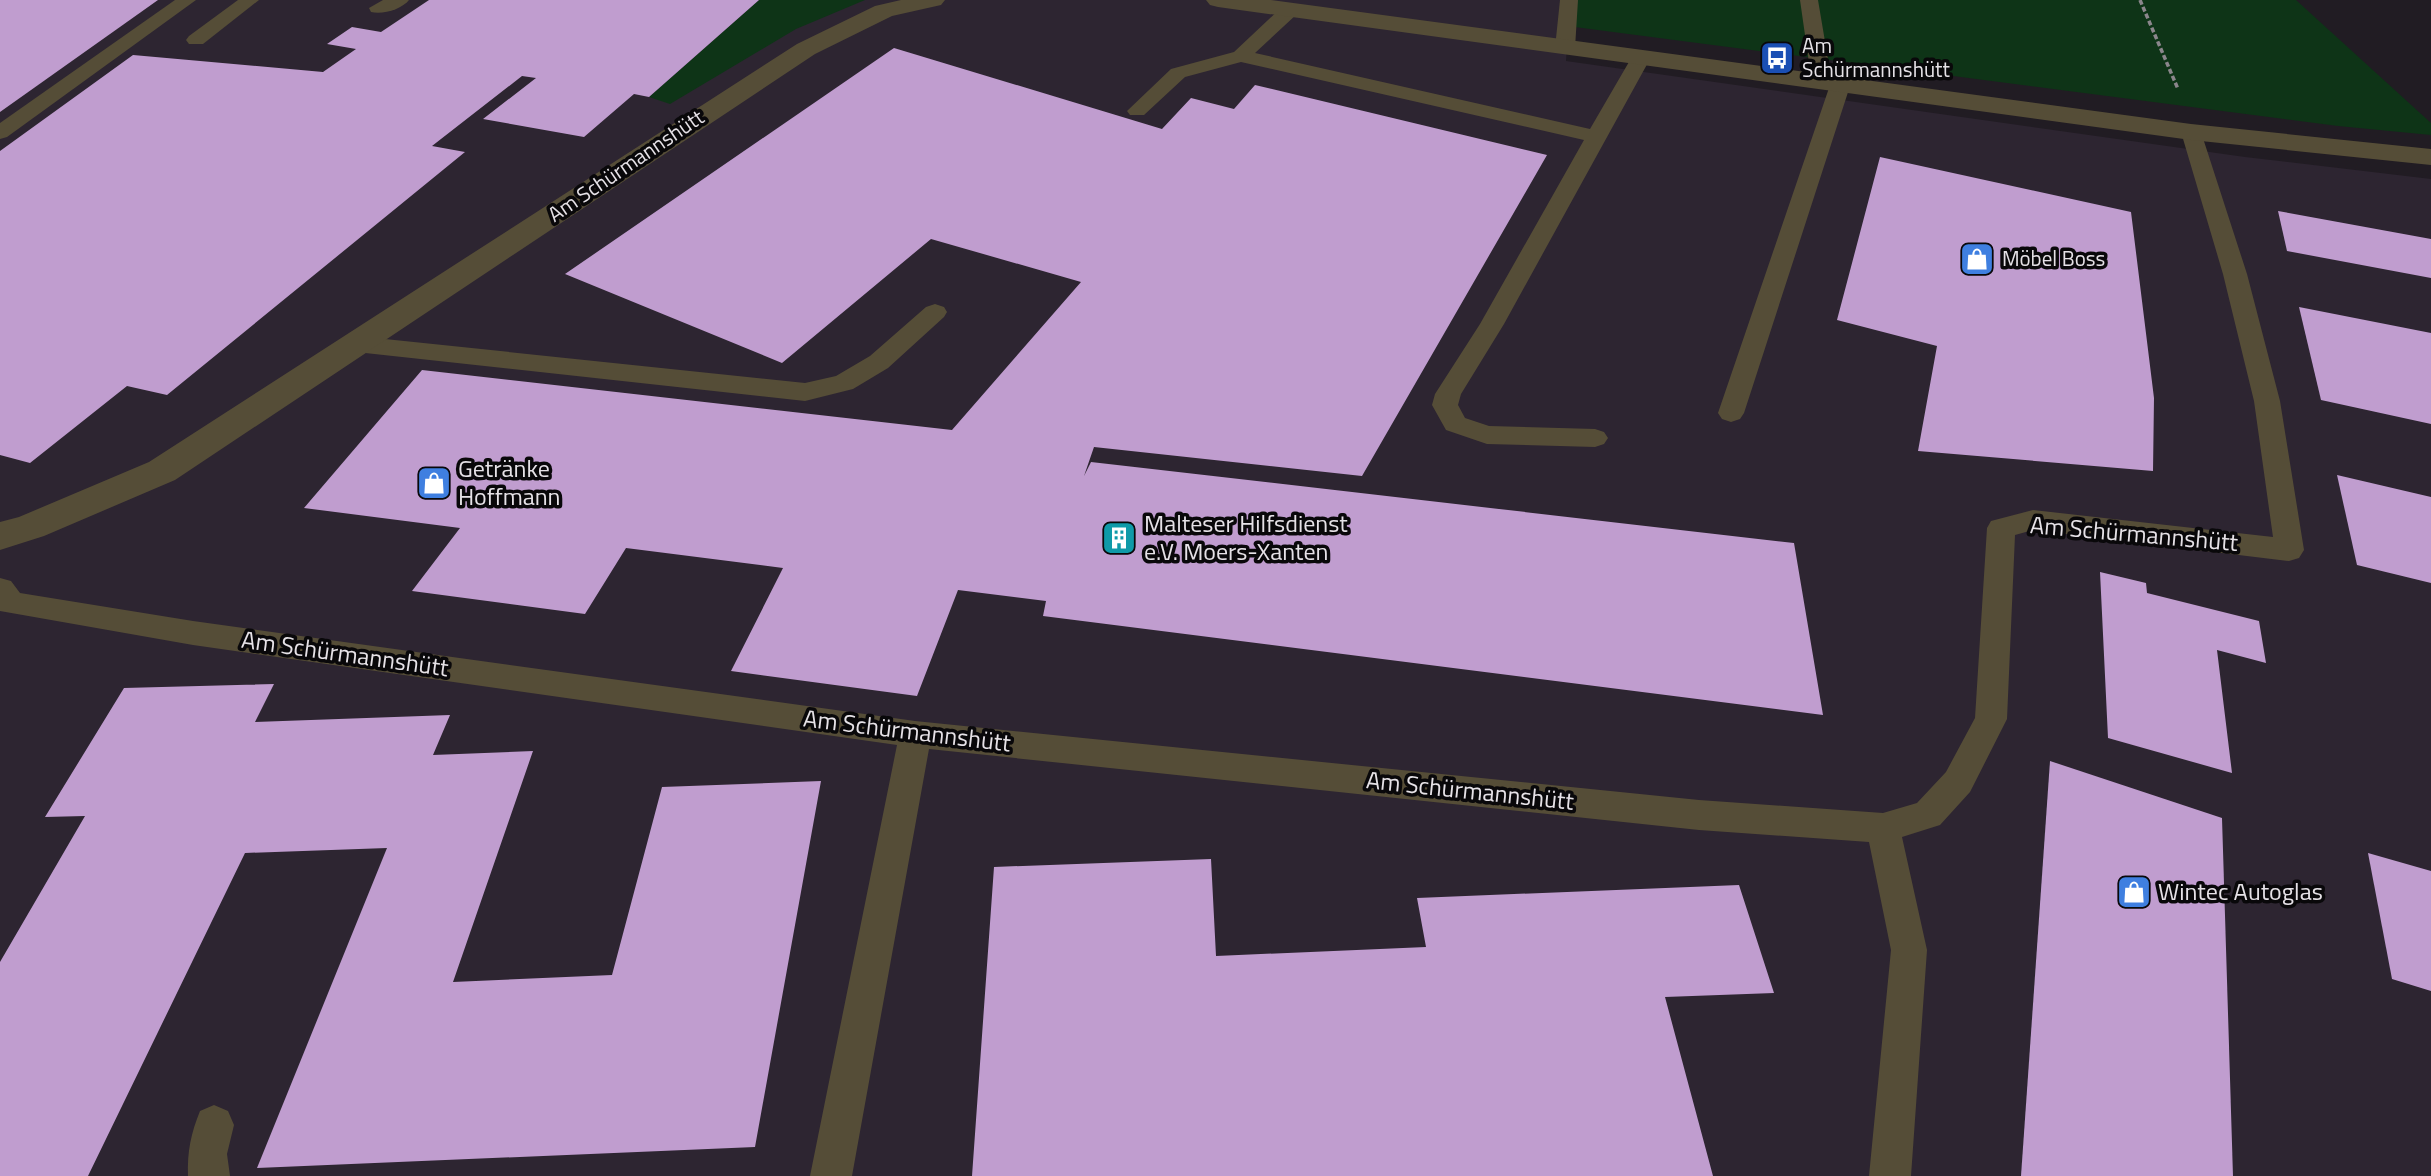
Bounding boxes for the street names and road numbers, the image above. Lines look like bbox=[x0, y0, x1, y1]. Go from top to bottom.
street label: Am Schürmannshütt bbox=[541, 101, 711, 229]
street label: Am Schürmannshütt bbox=[2029, 506, 2240, 560]
street label: Am Schürmannshütt bbox=[239, 621, 451, 685]
street label: Am Schürmannshütt bbox=[801, 699, 1013, 761]
street label: Am Schürmannshütt bbox=[1365, 761, 1576, 819]

